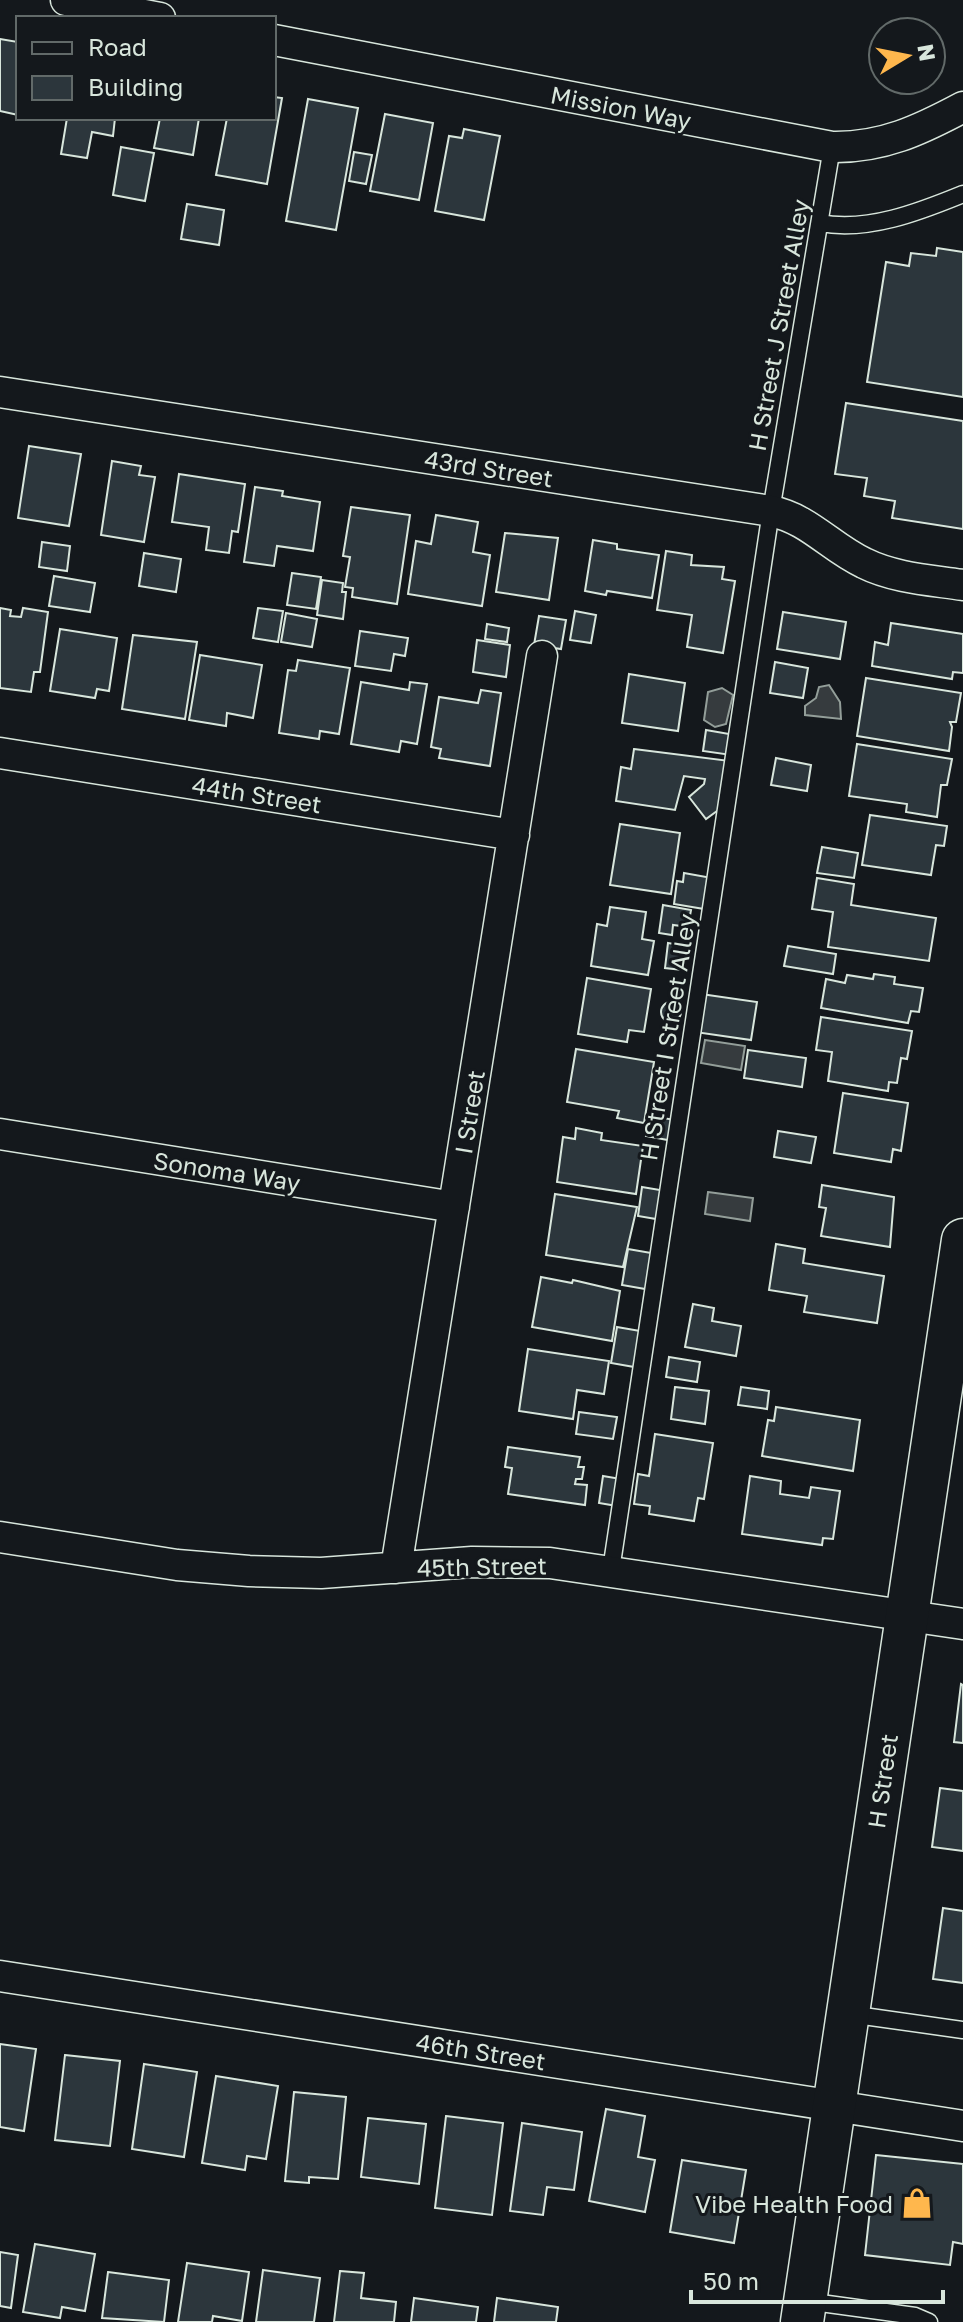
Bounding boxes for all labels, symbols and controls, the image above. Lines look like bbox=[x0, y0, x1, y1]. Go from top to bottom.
legend bbox=[16, 16, 276, 120]
north arrow bbox=[867, 16, 947, 96]
text: Road bbox=[88, 32, 147, 61]
text: N bbox=[912, 42, 942, 63]
text: Building bbox=[88, 72, 183, 101]
street label: Mission Way bbox=[548, 79, 694, 135]
street label: H Street J Street Alley bbox=[742, 197, 814, 453]
street label: 43rd Street bbox=[423, 444, 555, 492]
street label: 44th Street bbox=[190, 769, 324, 819]
street label: H Street I Street Alley bbox=[633, 912, 701, 1162]
street label: I Street bbox=[448, 1068, 490, 1156]
street label: Sonoma Way bbox=[151, 1145, 303, 1197]
street label: 45th Street bbox=[417, 1550, 547, 1582]
street label: H Street bbox=[861, 1732, 903, 1830]
street label: 46th Street bbox=[414, 2026, 548, 2076]
shop icon: Vibe Health Food bbox=[900, 2186, 934, 2220]
place label: Vibe Health Food bbox=[695, 2189, 893, 2218]
scale bar bbox=[691, 2254, 943, 2304]
text: 50 m bbox=[703, 2266, 759, 2295]

